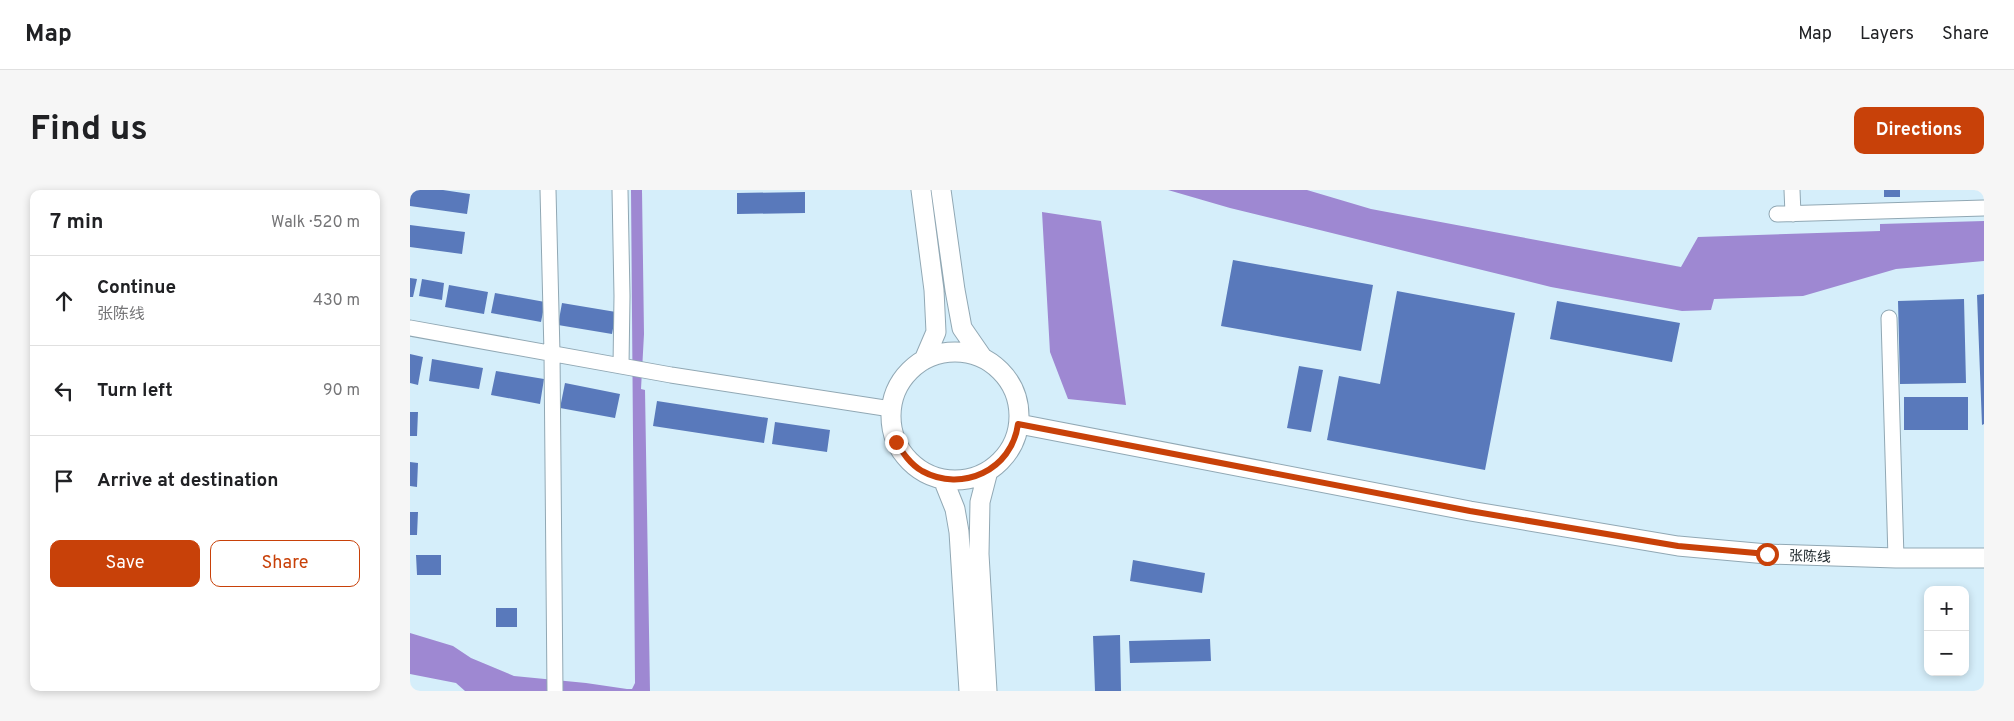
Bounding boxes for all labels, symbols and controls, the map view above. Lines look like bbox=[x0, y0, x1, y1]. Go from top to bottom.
text: Map bbox=[25, 20, 72, 50]
text: Map bbox=[1798, 23, 1832, 46]
text: Layers bbox=[1860, 23, 1914, 46]
text: Share bbox=[1942, 23, 1989, 46]
button: Directions bbox=[1854, 107, 1984, 154]
text: Find us bbox=[30, 108, 148, 152]
text: 7 min bbox=[50, 209, 103, 236]
text: Walk · 520 m bbox=[271, 213, 360, 233]
text: Continue bbox=[97, 276, 176, 300]
icon: ahead bbox=[50, 287, 78, 315]
text: 430 m bbox=[313, 291, 360, 311]
text: 张陈线 bbox=[97, 305, 145, 325]
icon: left bbox=[50, 377, 78, 405]
text: Turn left bbox=[97, 379, 173, 403]
text: 90 m bbox=[323, 381, 360, 401]
route end bbox=[885, 431, 908, 454]
icon: arrive bbox=[50, 467, 78, 495]
text: Arrive at destination bbox=[97, 469, 278, 493]
button: Save bbox=[50, 540, 200, 587]
button: Share bbox=[210, 540, 360, 587]
route start bbox=[1756, 543, 1779, 566]
street label: 张陈线 bbox=[1789, 548, 1831, 567]
map controls bbox=[1924, 586, 1969, 676]
button: + bbox=[1924, 586, 1969, 631]
button: − bbox=[1924, 631, 1969, 676]

